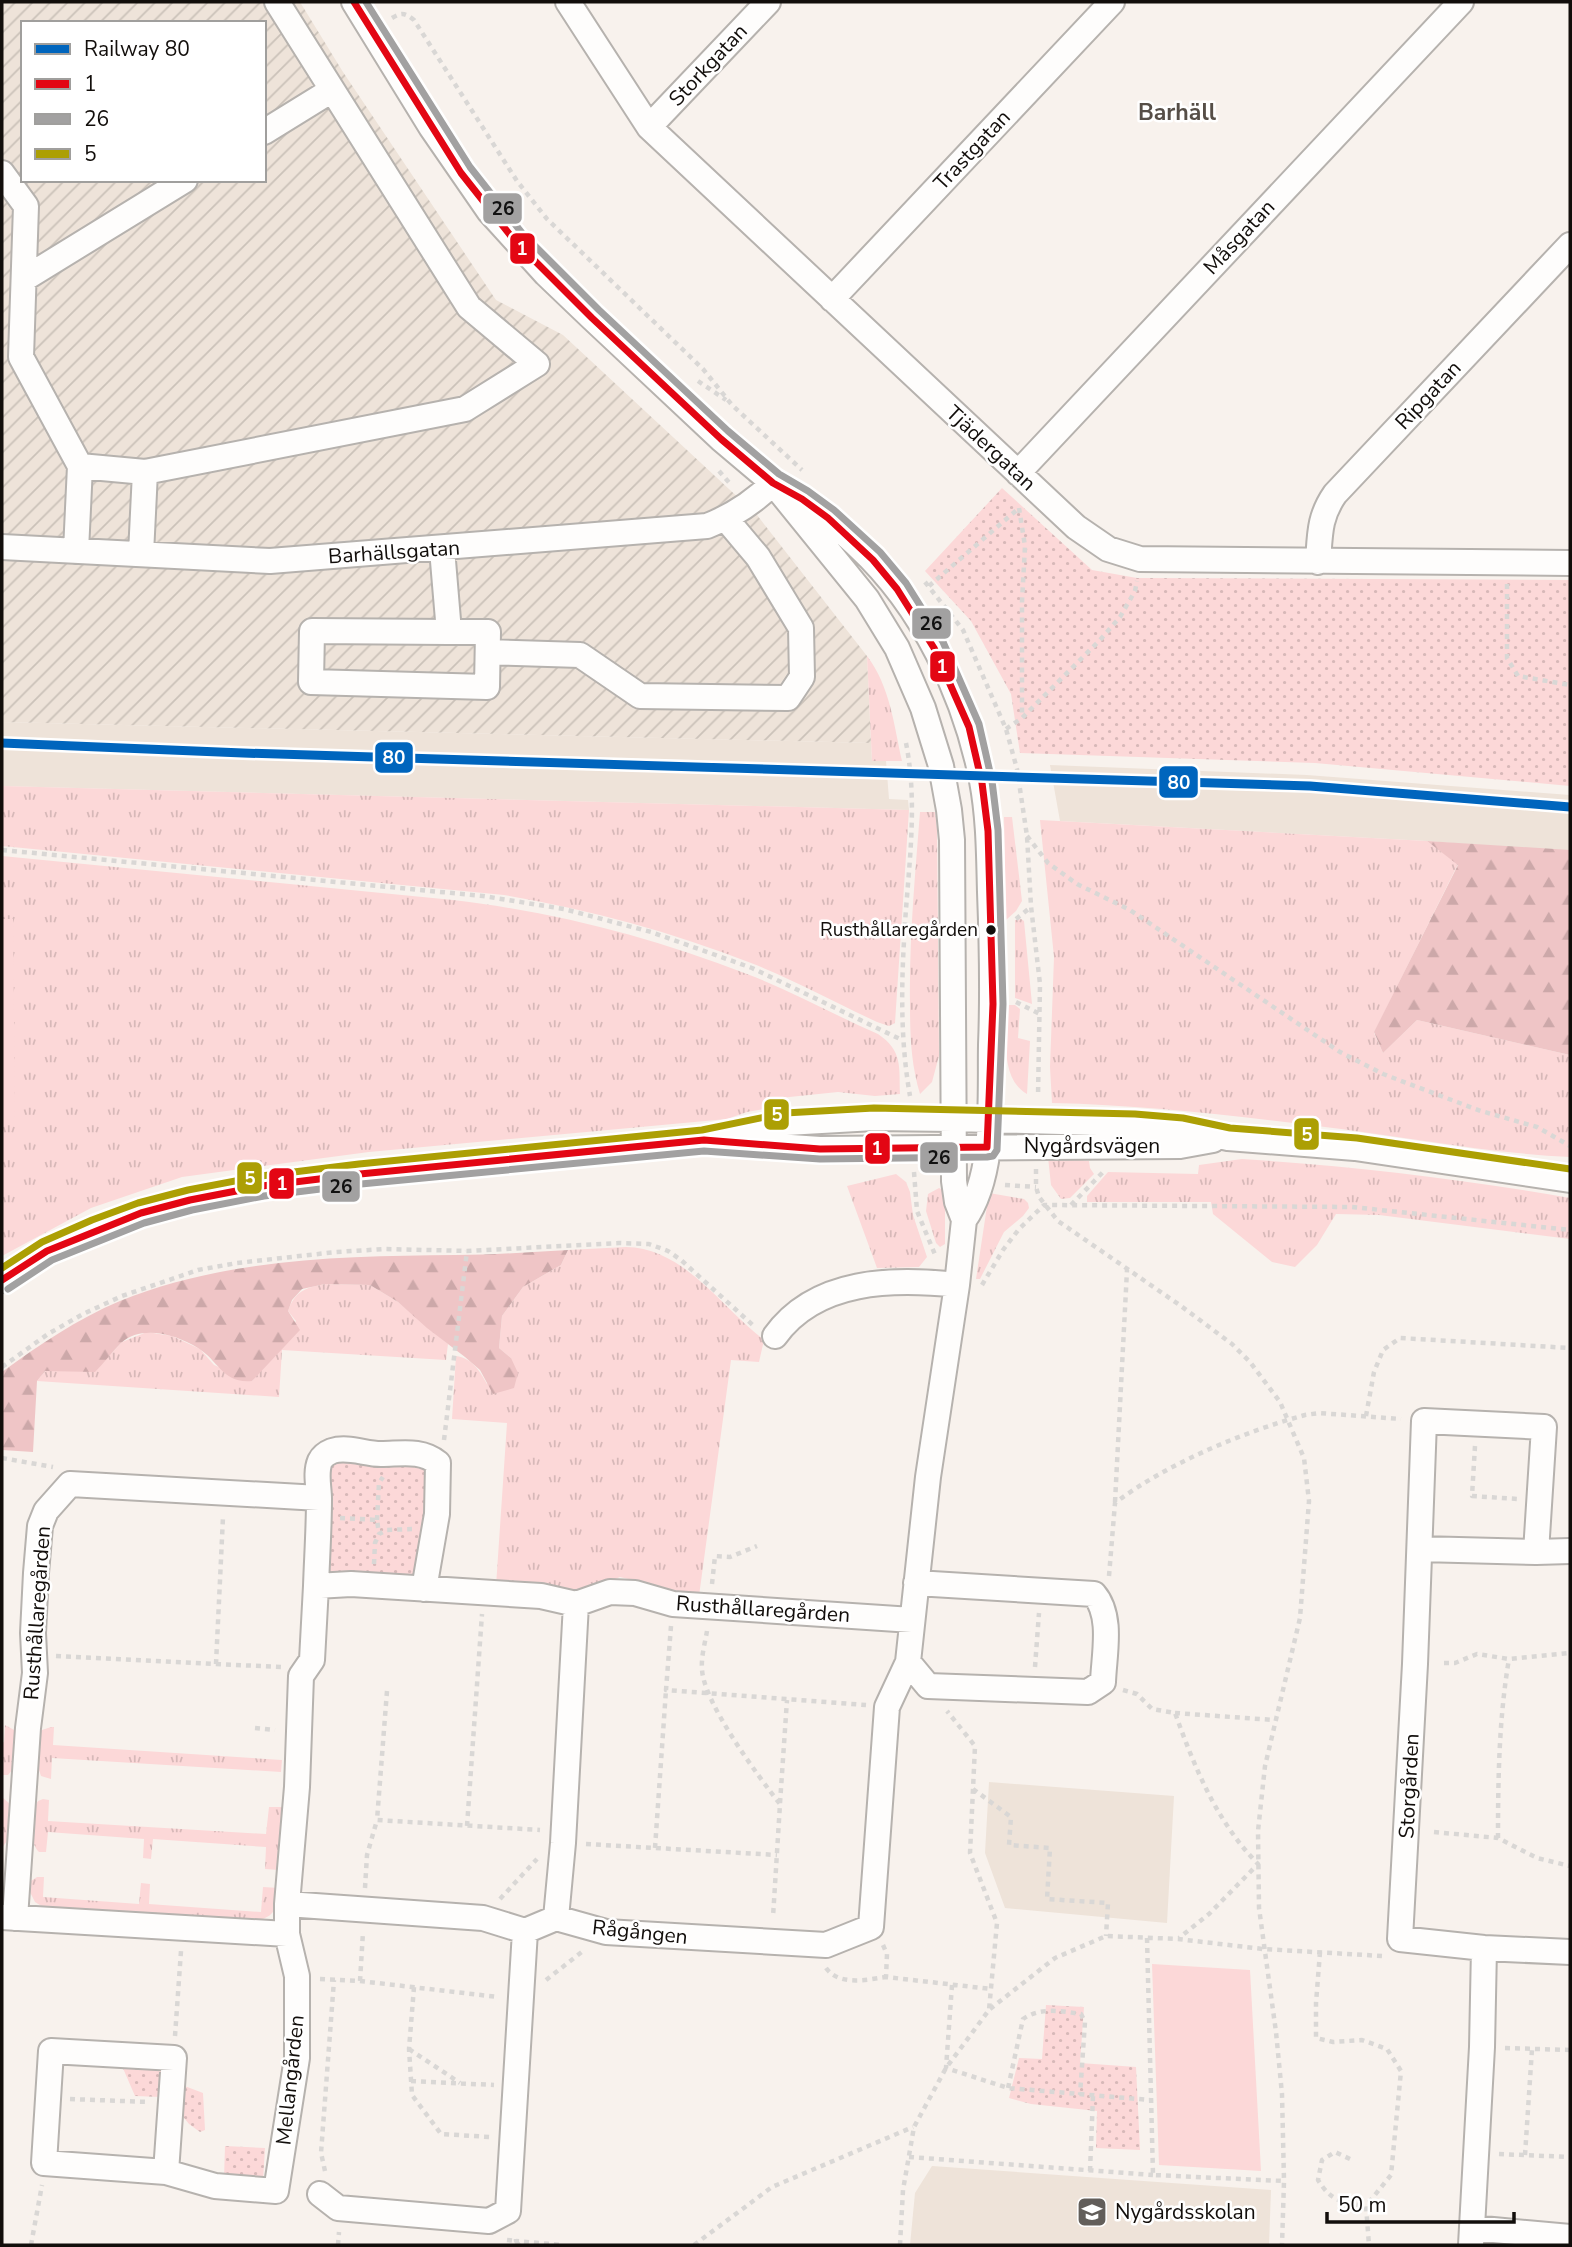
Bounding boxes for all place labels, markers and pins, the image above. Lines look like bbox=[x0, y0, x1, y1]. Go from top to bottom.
place label: Rusthållaregården bbox=[820, 917, 978, 943]
marker: Rusthållaregården bbox=[984, 923, 998, 937]
school or university icon: Nygårdsskolan bbox=[1075, 2195, 1109, 2229]
place label: Nygårdsskolan bbox=[1115, 2198, 1256, 2226]

